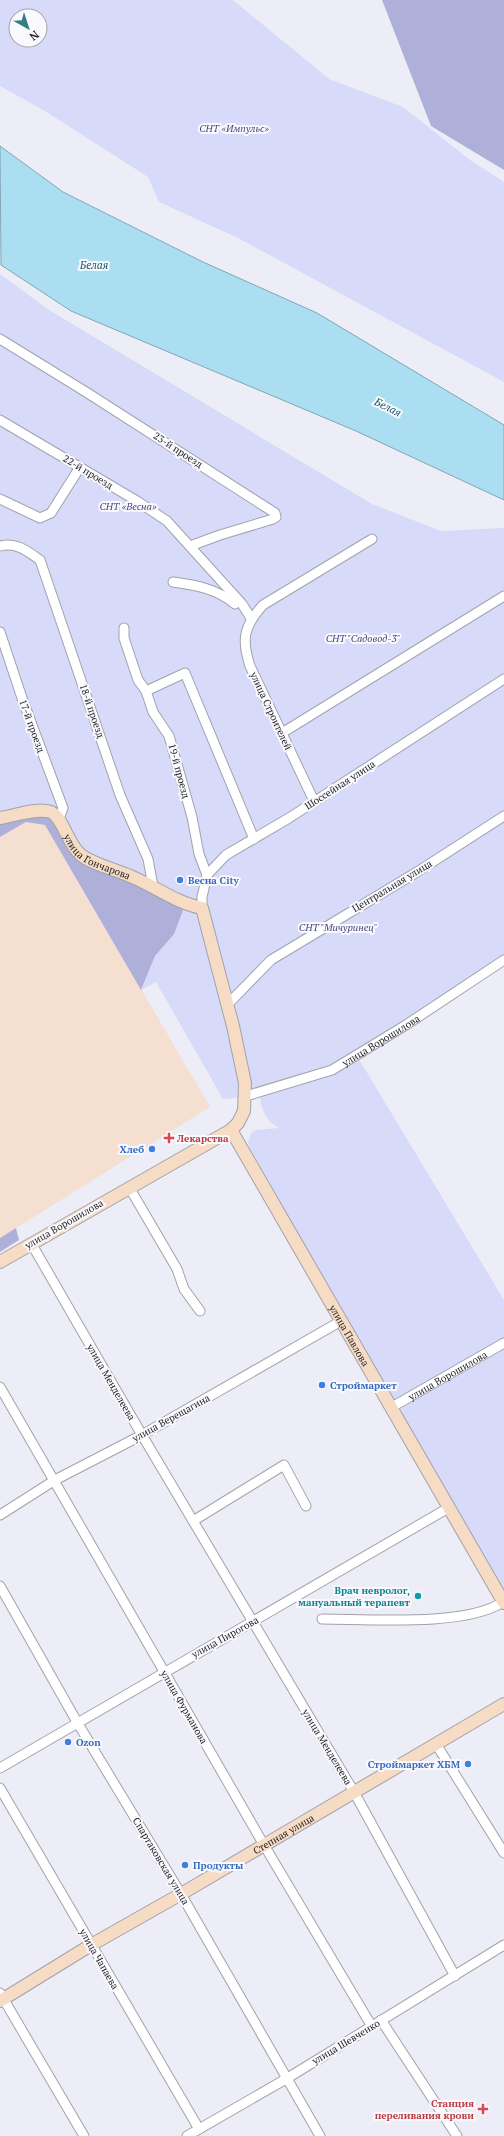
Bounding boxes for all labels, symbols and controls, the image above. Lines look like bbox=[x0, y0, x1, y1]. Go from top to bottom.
north arrow bbox=[8, 8, 48, 48]
text: N bbox=[26, 28, 42, 44]
park label: СНТ «Импульс» bbox=[199, 122, 269, 135]
water label: Белая bbox=[79, 258, 108, 272]
water label: Белая bbox=[371, 394, 404, 420]
street label: 23-й проезд bbox=[151, 429, 205, 471]
street label: 22-й проезд bbox=[61, 452, 116, 492]
park label: СНТ «Весна» bbox=[99, 500, 157, 513]
park label: СНТ "Садовод-3" bbox=[326, 632, 400, 645]
street label: улица Строителей bbox=[247, 669, 295, 752]
street label: 18-й проезд bbox=[77, 682, 107, 740]
street label: 17-й проезд bbox=[16, 698, 48, 755]
street label: 19-й проезд bbox=[165, 742, 193, 800]
street label: Шоссейная улица bbox=[302, 757, 378, 813]
street label: улица Гончарова bbox=[61, 831, 133, 882]
street label: Центральная улица bbox=[350, 857, 434, 915]
place label: Весна City bbox=[188, 874, 239, 887]
marker: Весна City bbox=[175, 875, 185, 885]
park label: СНТ "Мичуринец" bbox=[299, 921, 377, 934]
street label: улица Ворошилова bbox=[339, 1011, 422, 1069]
place label: Лекарства bbox=[176, 1132, 229, 1145]
marker: Лекарства bbox=[164, 1133, 174, 1143]
place label: Хлеб bbox=[119, 1143, 144, 1156]
marker: Хлеб bbox=[147, 1144, 157, 1154]
street label: улица Ворошилова bbox=[22, 1196, 106, 1252]
street label: улица Павлова bbox=[326, 1301, 372, 1368]
street label: улица Менделеева bbox=[83, 1341, 138, 1423]
street label: улица Ворошилова bbox=[405, 1348, 489, 1403]
place label: Строймаркет bbox=[330, 1379, 397, 1392]
marker: Строймаркет bbox=[317, 1380, 327, 1390]
street label: улица Верещагина bbox=[129, 1391, 212, 1445]
place label: Врач невролог, мануальный терапевт bbox=[298, 1584, 411, 1609]
marker: Врач невролог, мануальный терапевт bbox=[413, 1591, 423, 1601]
street label: улица Пирогова bbox=[188, 1613, 261, 1661]
street label: улица Фурманова bbox=[157, 1667, 210, 1746]
street label: улица Менделеева bbox=[299, 1706, 355, 1787]
place label: Ozon bbox=[76, 1736, 101, 1749]
marker: Ozon bbox=[63, 1737, 73, 1747]
place label: Строймаркет ХБМ bbox=[368, 1758, 461, 1771]
marker: Строймаркет ХБМ bbox=[463, 1759, 473, 1769]
street label: Степная улица bbox=[250, 1811, 316, 1857]
street label: Спартаковская улица bbox=[130, 1815, 192, 1907]
place label: Продукты bbox=[193, 1859, 244, 1872]
marker: Продукты bbox=[180, 1860, 190, 1870]
street label: улица Чапаева bbox=[76, 1925, 122, 1992]
street label: улица Шевченко bbox=[309, 2016, 383, 2068]
place label: Станция переливания крови bbox=[375, 2097, 474, 2122]
marker: Станция переливания крови bbox=[477, 2103, 489, 2115]

